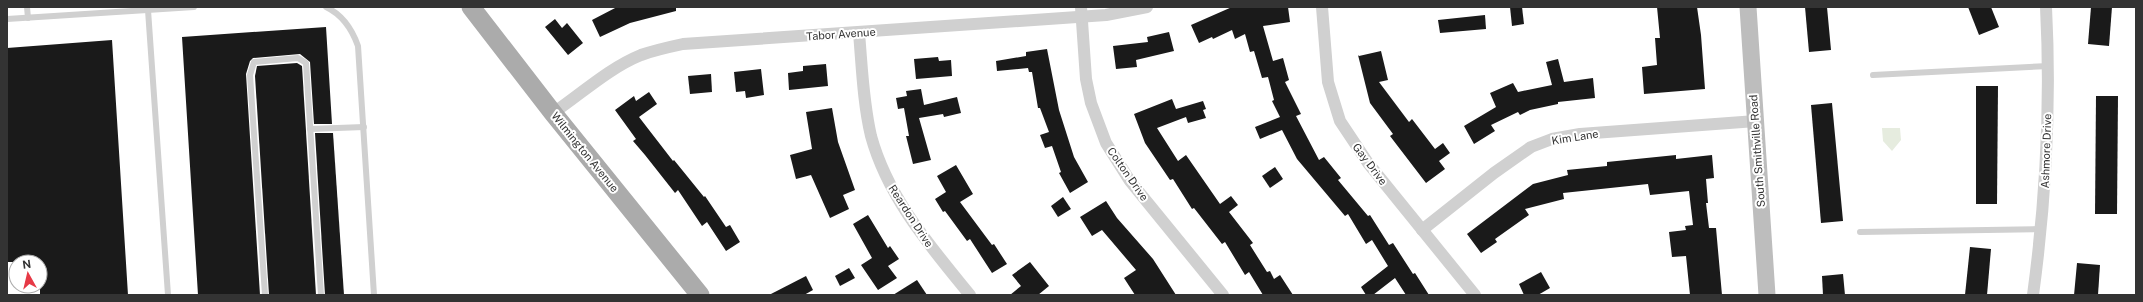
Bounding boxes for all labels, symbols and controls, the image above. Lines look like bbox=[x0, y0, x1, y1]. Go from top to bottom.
street label: Tabor Avenue bbox=[806, 26, 876, 42]
street label: South Smithville Road bbox=[1747, 94, 1767, 208]
street label: Wilmington Avenue bbox=[549, 110, 621, 194]
street label: Ashmore Drive bbox=[2039, 113, 2053, 189]
street label: Kim Lane bbox=[1551, 127, 1599, 147]
street label: Gay Drive bbox=[1351, 141, 1389, 187]
street label: Colton Drive bbox=[1105, 145, 1151, 203]
street label: Reardon Drive bbox=[886, 183, 936, 249]
north arrow bbox=[8, 254, 48, 294]
text: N bbox=[22, 258, 32, 271]

